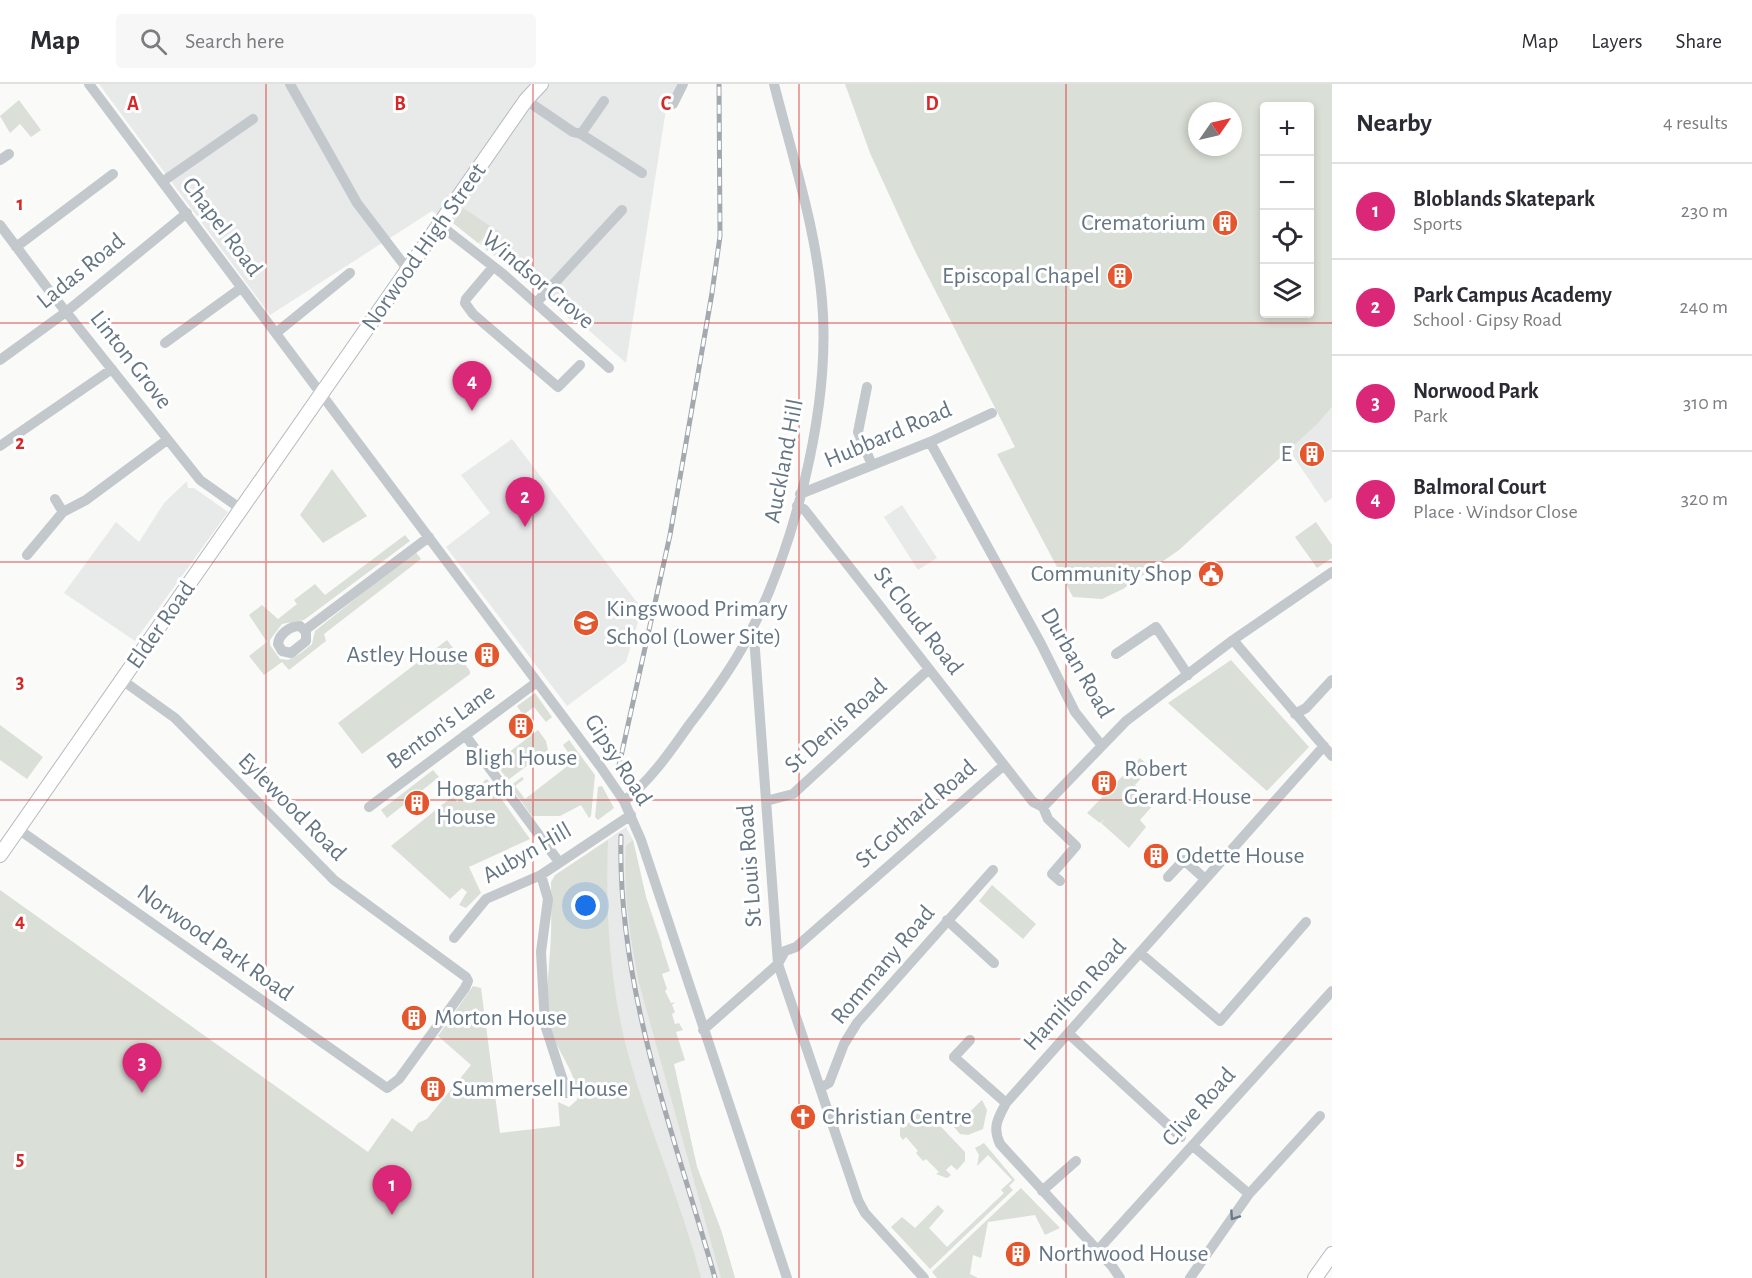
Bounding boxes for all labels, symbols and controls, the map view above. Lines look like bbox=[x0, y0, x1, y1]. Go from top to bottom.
search box bbox=[116, 14, 536, 68]
icon: search bbox=[137, 25, 170, 58]
text: Map bbox=[30, 27, 80, 55]
text: Search here bbox=[185, 30, 284, 52]
text: Map bbox=[1522, 31, 1558, 52]
text: Layers bbox=[1591, 31, 1642, 52]
text: Share bbox=[1675, 31, 1722, 52]
text: A bbox=[127, 94, 139, 114]
text: B bbox=[394, 94, 406, 114]
text: C bbox=[661, 94, 672, 114]
text: D bbox=[925, 94, 939, 114]
north arrow bbox=[1188, 102, 1242, 156]
map controls bbox=[1260, 102, 1314, 318]
button: + bbox=[1260, 102, 1314, 156]
text: Nearby bbox=[1356, 110, 1432, 136]
text: 4 results bbox=[1663, 113, 1728, 133]
button: − bbox=[1260, 156, 1314, 210]
street label: Norwood High Street bbox=[357, 159, 491, 335]
street label: Chapel Road bbox=[177, 173, 267, 281]
text: Bloblands Skatepark bbox=[1413, 188, 1595, 210]
text: 1 bbox=[16, 194, 24, 214]
text: 1 bbox=[1372, 201, 1379, 221]
text: 230 m bbox=[1681, 201, 1728, 221]
building icon: Crematorium bbox=[1210, 208, 1240, 238]
button: locate bbox=[1260, 210, 1314, 264]
place label: Crematorium bbox=[1081, 211, 1206, 235]
text: Sports bbox=[1413, 214, 1462, 234]
street label: Windsor Grove bbox=[477, 226, 599, 334]
street label: Ladas Road bbox=[33, 229, 129, 313]
building icon: Episcopal Chapel bbox=[1105, 261, 1135, 291]
place label: Episcopal Chapel bbox=[942, 264, 1100, 288]
button: layers bbox=[1260, 264, 1314, 318]
text: Park Campus Academy bbox=[1413, 284, 1612, 306]
text: 2 bbox=[1371, 297, 1380, 317]
text: 240 m bbox=[1679, 297, 1728, 317]
street label: Linton Grove bbox=[85, 306, 177, 414]
text: School · Gipsy Road bbox=[1413, 310, 1562, 330]
pin: 4 bbox=[452, 362, 492, 411]
text: Norwood Park bbox=[1413, 380, 1539, 402]
text: 3 bbox=[1371, 393, 1380, 413]
text: 310 m bbox=[1683, 393, 1728, 413]
street label: Auckland Hill bbox=[760, 397, 808, 525]
street label: Hubbard Road bbox=[821, 397, 955, 473]
text: Park bbox=[1413, 406, 1448, 426]
text: 2 bbox=[15, 433, 25, 453]
building icon: E bbox=[1297, 439, 1327, 469]
place label: E bbox=[1280, 442, 1292, 466]
text: Balmoral Court bbox=[1413, 476, 1546, 498]
pin: 2 bbox=[506, 478, 544, 527]
text: 4 bbox=[1370, 489, 1381, 509]
text: 320 m bbox=[1681, 489, 1728, 509]
text: Place · Windsor Close bbox=[1413, 502, 1578, 522]
public building icon: Community Shop bbox=[1196, 559, 1226, 589]
place label: Community Shop bbox=[1031, 562, 1192, 586]
street label: St Cloud Road bbox=[869, 563, 967, 679]
street label: Elder Road bbox=[122, 577, 200, 673]
place label: Kingswood Primary School (Lower Site) bbox=[606, 597, 788, 649]
street label: Durban Road bbox=[1036, 604, 1118, 722]
school or university icon: Kingswood Primary School (Lower Site) bbox=[571, 608, 601, 638]
building icon: Astley House bbox=[472, 640, 502, 670]
place label: Astley House bbox=[346, 643, 468, 667]
text: 3 bbox=[16, 672, 24, 692]
street label: St Denis Road bbox=[780, 674, 892, 778]
street label: Benton's Lane bbox=[383, 680, 499, 774]
street label: Gipsy Road bbox=[580, 710, 656, 810]
building icon: Bligh House bbox=[506, 711, 536, 741]
place label: Bligh House bbox=[465, 746, 577, 770]
street label: Eylewood Road bbox=[233, 748, 351, 866]
street label: St Gothard Road bbox=[851, 755, 981, 873]
place label: Robert Gerard House bbox=[1124, 757, 1251, 809]
building icon: Robert Gerard House bbox=[1089, 768, 1119, 798]
place label: Hogarth House bbox=[436, 777, 514, 829]
building icon: Hogarth House bbox=[402, 788, 432, 818]
street label: St Louis Road bbox=[734, 804, 766, 928]
street label: Aubyn Hill bbox=[478, 818, 576, 888]
building icon: Odette House bbox=[1141, 841, 1171, 871]
place label: Odette House bbox=[1176, 844, 1305, 868]
street label: Norwood Park Road bbox=[133, 880, 297, 1006]
your location bbox=[571, 891, 600, 920]
street label: Rommany Road bbox=[827, 901, 939, 1029]
text: 4 bbox=[15, 911, 25, 931]
street label: Hamilton Road bbox=[1019, 935, 1131, 1055]
building icon: Morton House bbox=[399, 1003, 429, 1033]
place label: Morton House bbox=[434, 1006, 567, 1030]
pin: 3 bbox=[122, 1044, 162, 1093]
street label: Clive Road bbox=[1158, 1063, 1240, 1151]
building icon: Summersell House bbox=[418, 1074, 448, 1104]
place label: Summersell House bbox=[452, 1077, 628, 1101]
church icon: Christian Centre bbox=[788, 1102, 818, 1132]
place label: Christian Centre bbox=[822, 1105, 972, 1129]
text: 5 bbox=[16, 1149, 24, 1169]
pin: 1 bbox=[372, 1166, 412, 1215]
one-way arrow bbox=[1230, 1209, 1241, 1220]
building icon: Northwood House bbox=[1003, 1239, 1033, 1269]
place label: Northwood House bbox=[1038, 1242, 1209, 1266]

